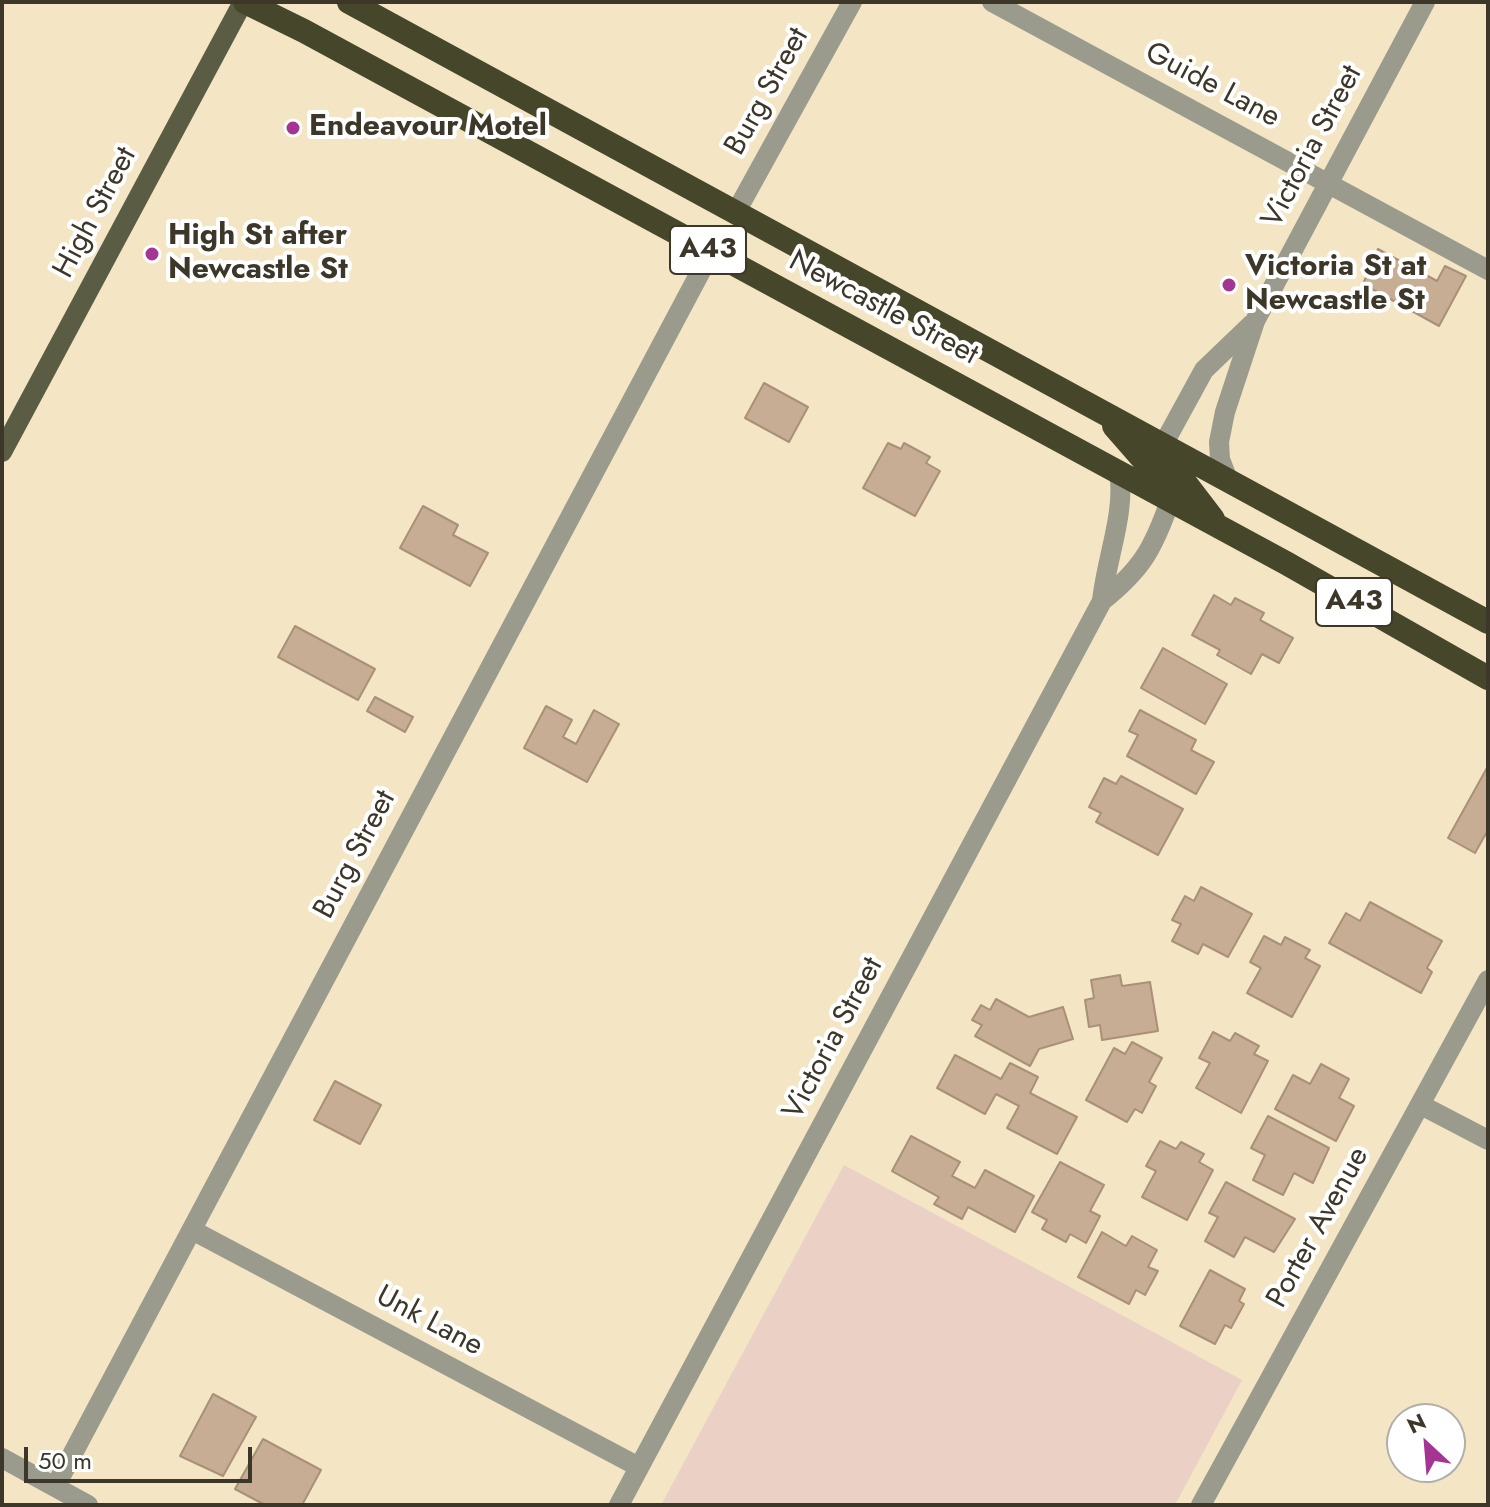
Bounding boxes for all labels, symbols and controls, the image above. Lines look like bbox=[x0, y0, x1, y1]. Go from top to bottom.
street label: Burg Street bbox=[718, 22, 818, 162]
street label: Guide Lane bbox=[1138, 35, 1286, 137]
street label: Victoria Street bbox=[1255, 60, 1371, 234]
place label: Endeavour Motel bbox=[309, 110, 547, 146]
marker: Endeavour Motel bbox=[284, 119, 302, 137]
street label: High Street bbox=[47, 142, 145, 284]
place label: High St after Newcastle St bbox=[168, 219, 348, 290]
road number: A43 bbox=[670, 226, 746, 274]
street label: Newcastle Street bbox=[782, 244, 984, 374]
marker: High St after Newcastle St bbox=[143, 245, 161, 263]
place label: Victoria St at Newcastle St bbox=[1245, 250, 1426, 320]
marker: Victoria St at Newcastle St bbox=[1220, 276, 1238, 294]
road number: A43 bbox=[1316, 578, 1392, 626]
street label: Burg Street bbox=[307, 785, 405, 925]
street label: Victoria Street bbox=[776, 952, 892, 1126]
street label: Porter Avenue bbox=[1260, 1142, 1378, 1314]
street label: Unk Lane bbox=[369, 1279, 489, 1365]
north arrow bbox=[1386, 1403, 1466, 1483]
text: N bbox=[1401, 1405, 1431, 1441]
scale bar bbox=[28, 1431, 256, 1481]
text: 50 m bbox=[38, 1443, 92, 1478]

